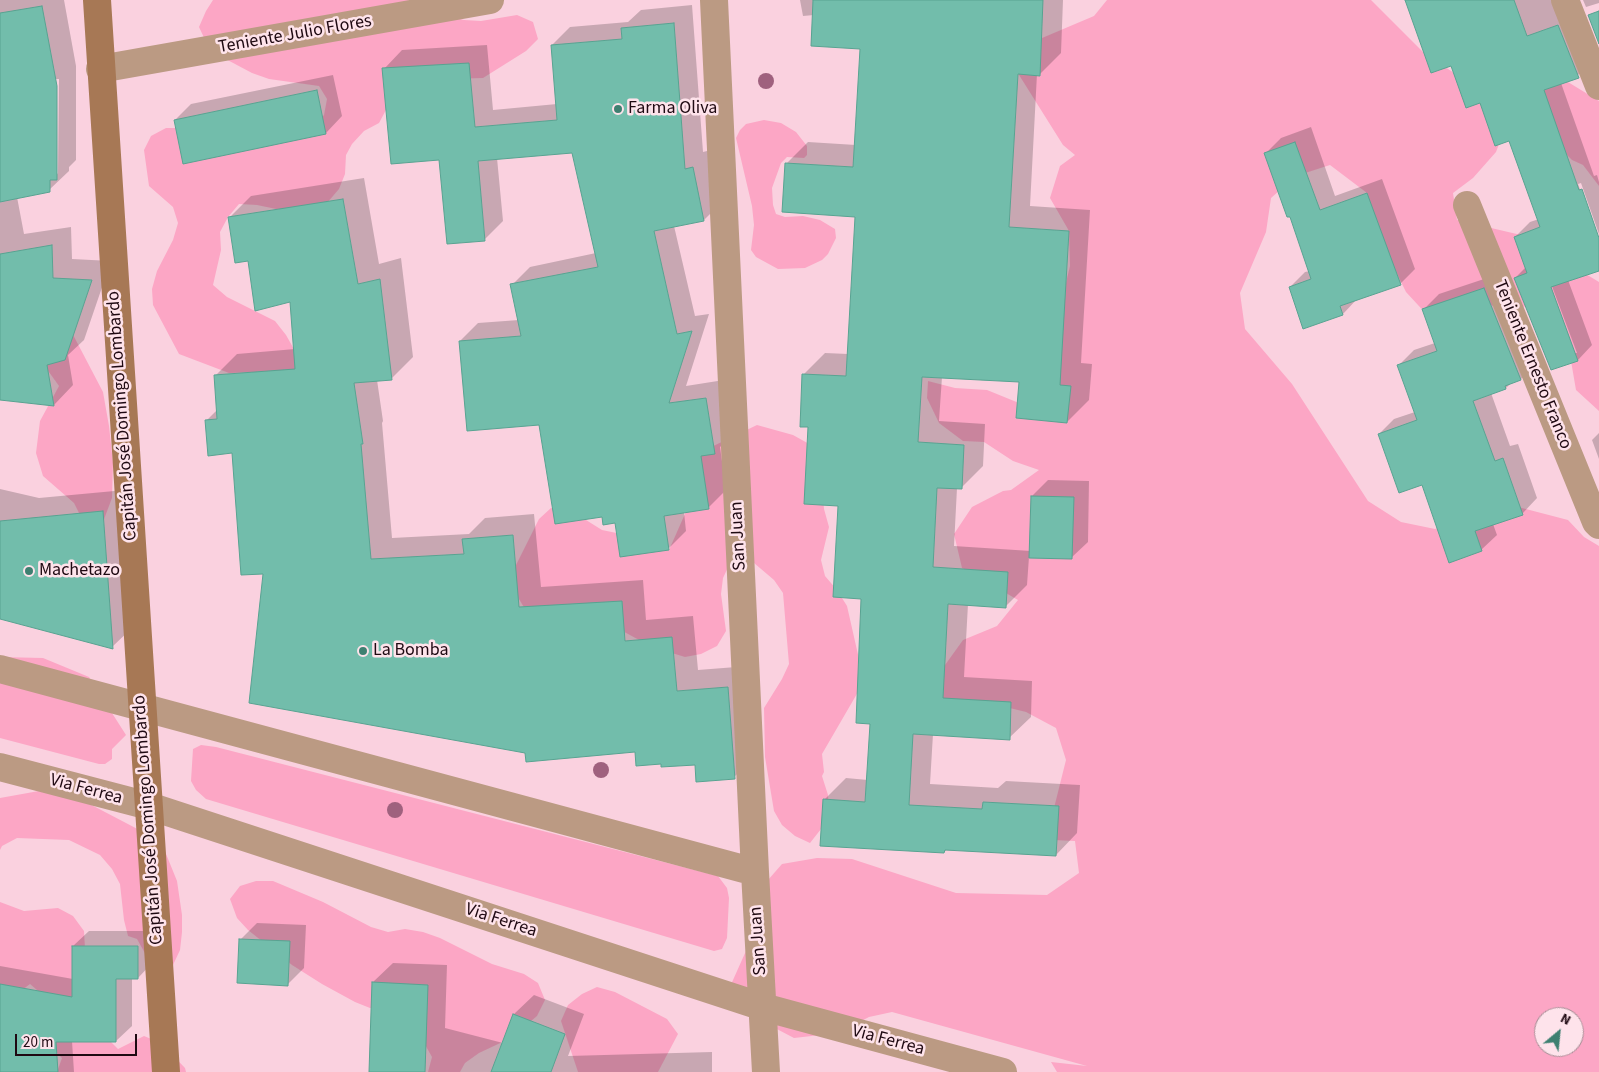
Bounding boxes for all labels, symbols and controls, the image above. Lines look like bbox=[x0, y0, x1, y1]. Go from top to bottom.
street label: Teniente Julio Flores bbox=[217, 11, 373, 59]
place label: Farma Oliva bbox=[628, 98, 717, 120]
marker: Farma Oliva bbox=[612, 103, 624, 115]
street label: Teniente Ernesto Franco bbox=[1488, 277, 1576, 453]
street label: Capitán José Domingo Lombardo bbox=[103, 290, 143, 542]
street label: San Juan bbox=[726, 501, 752, 571]
place label: Machetazo bbox=[39, 560, 120, 582]
marker: Machetazo bbox=[23, 565, 35, 577]
place label: La Bomba bbox=[373, 640, 448, 662]
marker: La Bomba bbox=[357, 645, 369, 657]
street label: Capitán José Domingo Lombardo bbox=[129, 694, 169, 946]
street label: Via Ferrea bbox=[47, 770, 125, 810]
street label: Via Ferrea bbox=[462, 899, 540, 943]
street label: San Juan bbox=[746, 906, 772, 976]
north arrow bbox=[1534, 1007, 1584, 1057]
text: N bbox=[1557, 1009, 1574, 1031]
street label: Via Ferrea bbox=[849, 1021, 927, 1061]
scale bar bbox=[18, 1024, 140, 1056]
text: 20 m bbox=[23, 1032, 53, 1053]

